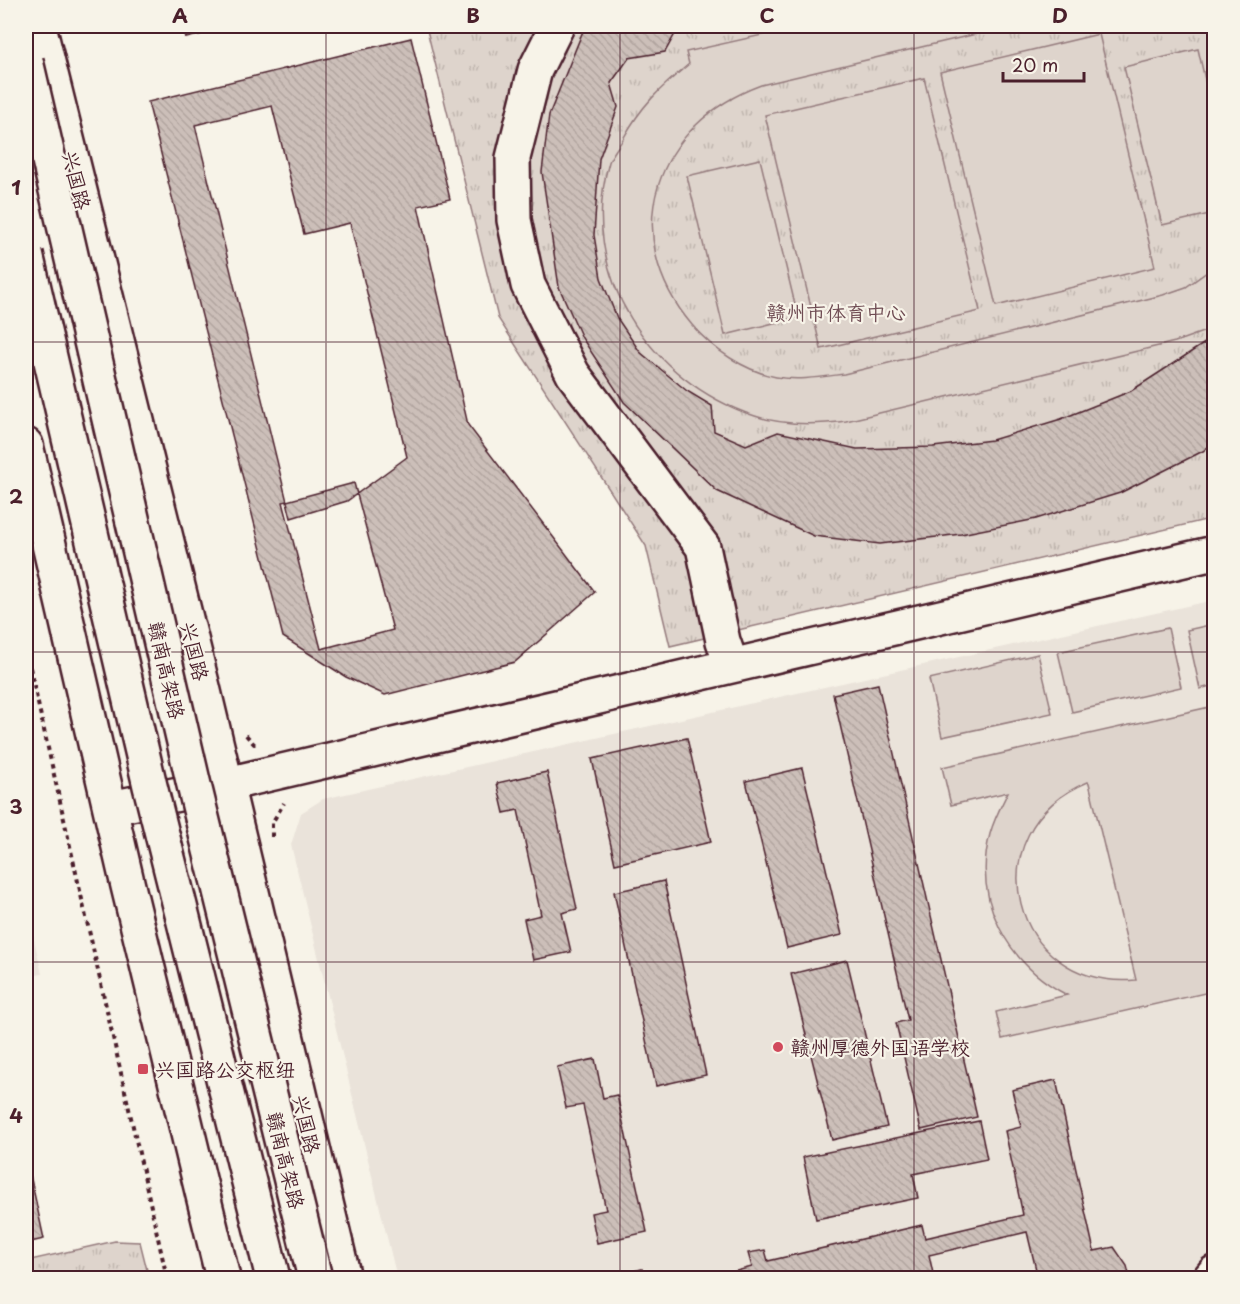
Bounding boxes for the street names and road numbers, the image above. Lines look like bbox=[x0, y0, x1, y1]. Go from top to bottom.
street label: 兴国路 bbox=[55, 147, 99, 214]
street label: 赣南高架路 bbox=[141, 618, 193, 723]
street label: 兴国路 bbox=[173, 618, 217, 685]
street label: 兴国路 bbox=[286, 1091, 329, 1158]
street label: 赣南高架路 bbox=[259, 1108, 313, 1213]

